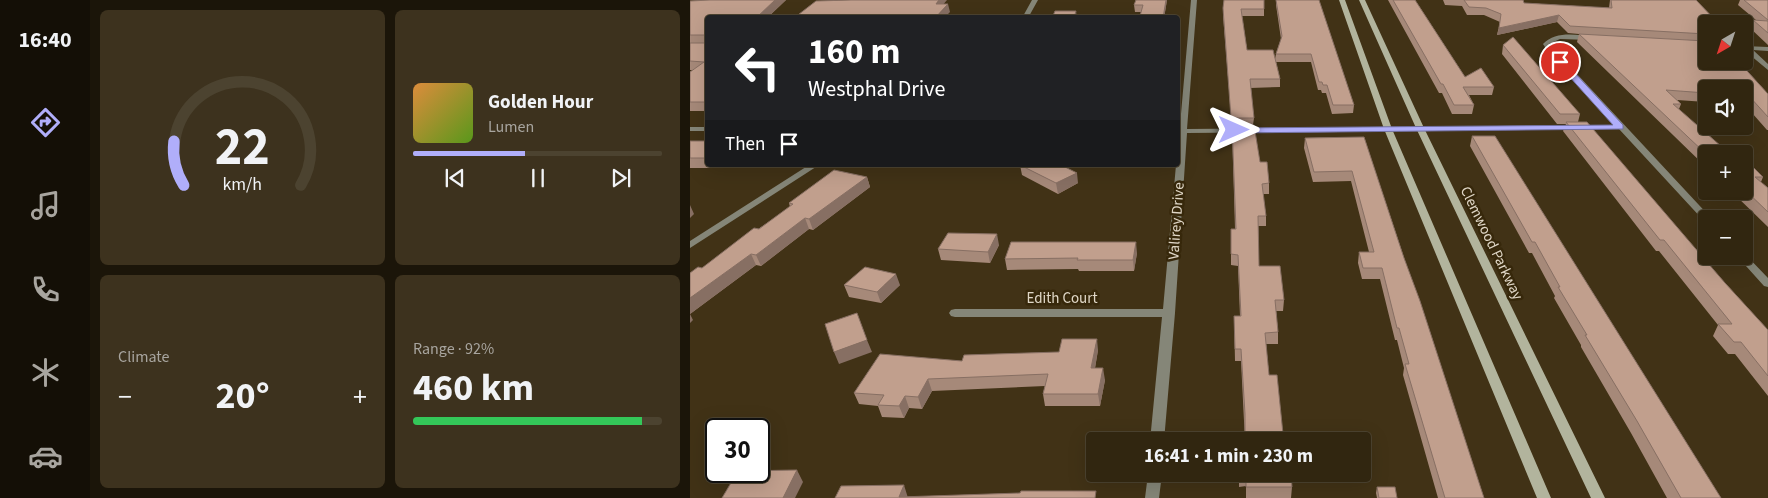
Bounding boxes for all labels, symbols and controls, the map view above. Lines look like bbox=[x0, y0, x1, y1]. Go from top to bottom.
north arrow bbox=[1698, 15, 1752, 70]
map controls bbox=[1698, 15, 1753, 265]
text: 16:40 bbox=[18, 24, 72, 56]
text: 160 m bbox=[808, 27, 900, 77]
icon: left bbox=[725, 35, 790, 100]
pin bbox=[1539, 41, 1581, 83]
icon: arrive bbox=[1546, 48, 1574, 76]
text: Westphal Drive bbox=[808, 73, 945, 105]
button: sound bbox=[1698, 80, 1753, 135]
text: Golden Hour bbox=[488, 89, 593, 116]
position arrow bbox=[1207, 103, 1259, 155]
icon: directions bbox=[28, 105, 63, 140]
text: 22 bbox=[215, 111, 270, 185]
text: Lumen bbox=[488, 116, 534, 138]
icon: arrive bbox=[775, 130, 803, 158]
text: Then bbox=[725, 131, 765, 158]
button: + bbox=[1698, 145, 1753, 200]
icon: previous bbox=[441, 164, 469, 192]
icon: pause bbox=[524, 164, 552, 192]
icon: next bbox=[607, 164, 635, 192]
text: km/h bbox=[223, 172, 262, 197]
street label: Valirey Drive bbox=[1163, 182, 1190, 260]
street label: Clemwood Parkway bbox=[1455, 183, 1528, 303]
icon: music bbox=[28, 188, 63, 223]
button: − bbox=[1698, 210, 1753, 265]
icon: phone bbox=[28, 272, 63, 307]
street label: Edith Court bbox=[1026, 288, 1098, 309]
text: Range · 92% bbox=[413, 338, 494, 360]
text: Climate bbox=[118, 346, 169, 368]
icon: climate bbox=[28, 355, 63, 390]
text: 460 km bbox=[413, 361, 534, 415]
text: 20° bbox=[216, 369, 270, 423]
text: − bbox=[118, 377, 132, 417]
text: + bbox=[353, 377, 367, 417]
speed limit sign: 30 bbox=[705, 418, 770, 483]
icon: car bbox=[28, 439, 63, 474]
text: 16:41 · 1 min · 230 m bbox=[1144, 443, 1313, 470]

